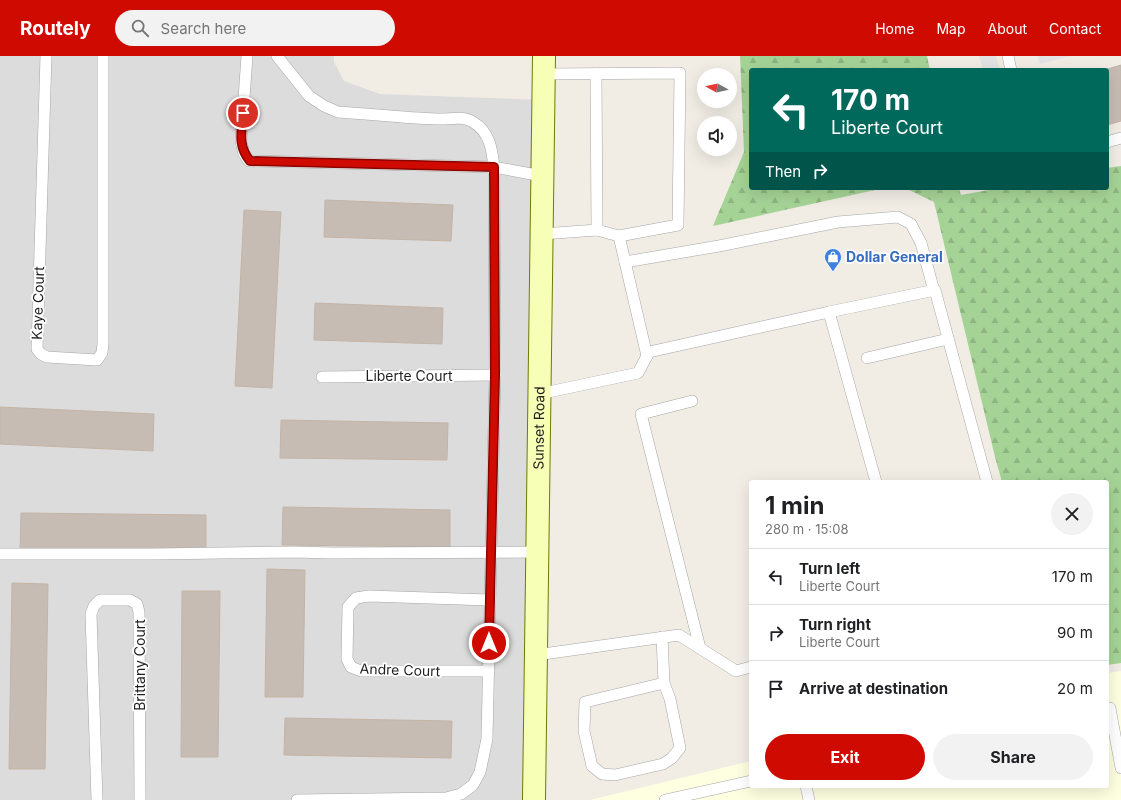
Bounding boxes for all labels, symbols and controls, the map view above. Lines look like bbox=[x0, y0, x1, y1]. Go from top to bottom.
search box bbox=[115, 10, 395, 46]
text: Routely bbox=[20, 17, 91, 40]
icon: search bbox=[129, 17, 151, 39]
text: Search here bbox=[161, 19, 246, 38]
text: Home bbox=[875, 20, 914, 37]
text: Map bbox=[936, 20, 966, 37]
text: About bbox=[988, 20, 1027, 37]
text: Contact bbox=[1049, 20, 1101, 37]
north arrow bbox=[697, 68, 737, 108]
map controls bbox=[697, 68, 737, 156]
text: 170 m bbox=[831, 83, 910, 117]
icon: left bbox=[765, 84, 817, 136]
pin bbox=[226, 96, 260, 130]
icon: arrive bbox=[232, 102, 254, 124]
button: sound bbox=[697, 116, 737, 156]
text: Liberte Court bbox=[831, 117, 943, 138]
icon: right bbox=[809, 160, 831, 182]
text: Then bbox=[765, 162, 801, 181]
shop icon: Dollar General bbox=[823, 247, 843, 272]
place label: Dollar General bbox=[846, 248, 943, 265]
street label: Kaye Court bbox=[28, 265, 47, 340]
street label: Liberte Court bbox=[365, 367, 453, 384]
street label: Sunset Road bbox=[529, 386, 548, 470]
text: 1 min bbox=[765, 491, 824, 520]
button: close bbox=[1051, 493, 1093, 535]
text: 280 m · 15:08 bbox=[765, 521, 848, 537]
text: Turn left bbox=[799, 559, 860, 578]
icon: left bbox=[765, 566, 787, 588]
text: 170 m bbox=[1052, 567, 1093, 586]
text: Liberte Court bbox=[799, 578, 880, 594]
text: Turn right bbox=[799, 615, 871, 634]
street label: Brittany Court bbox=[131, 619, 148, 711]
position arrow bbox=[468, 622, 510, 664]
icon: right bbox=[765, 622, 787, 644]
text: 90 m bbox=[1057, 623, 1093, 642]
text: Liberte Court bbox=[799, 634, 880, 650]
street label: Andre Court bbox=[359, 660, 441, 679]
icon: arrive bbox=[765, 678, 787, 700]
text: Arrive at destination bbox=[799, 679, 948, 698]
text: 20 m bbox=[1057, 679, 1093, 698]
button: Exit bbox=[765, 734, 925, 780]
button: Share bbox=[933, 734, 1093, 780]

